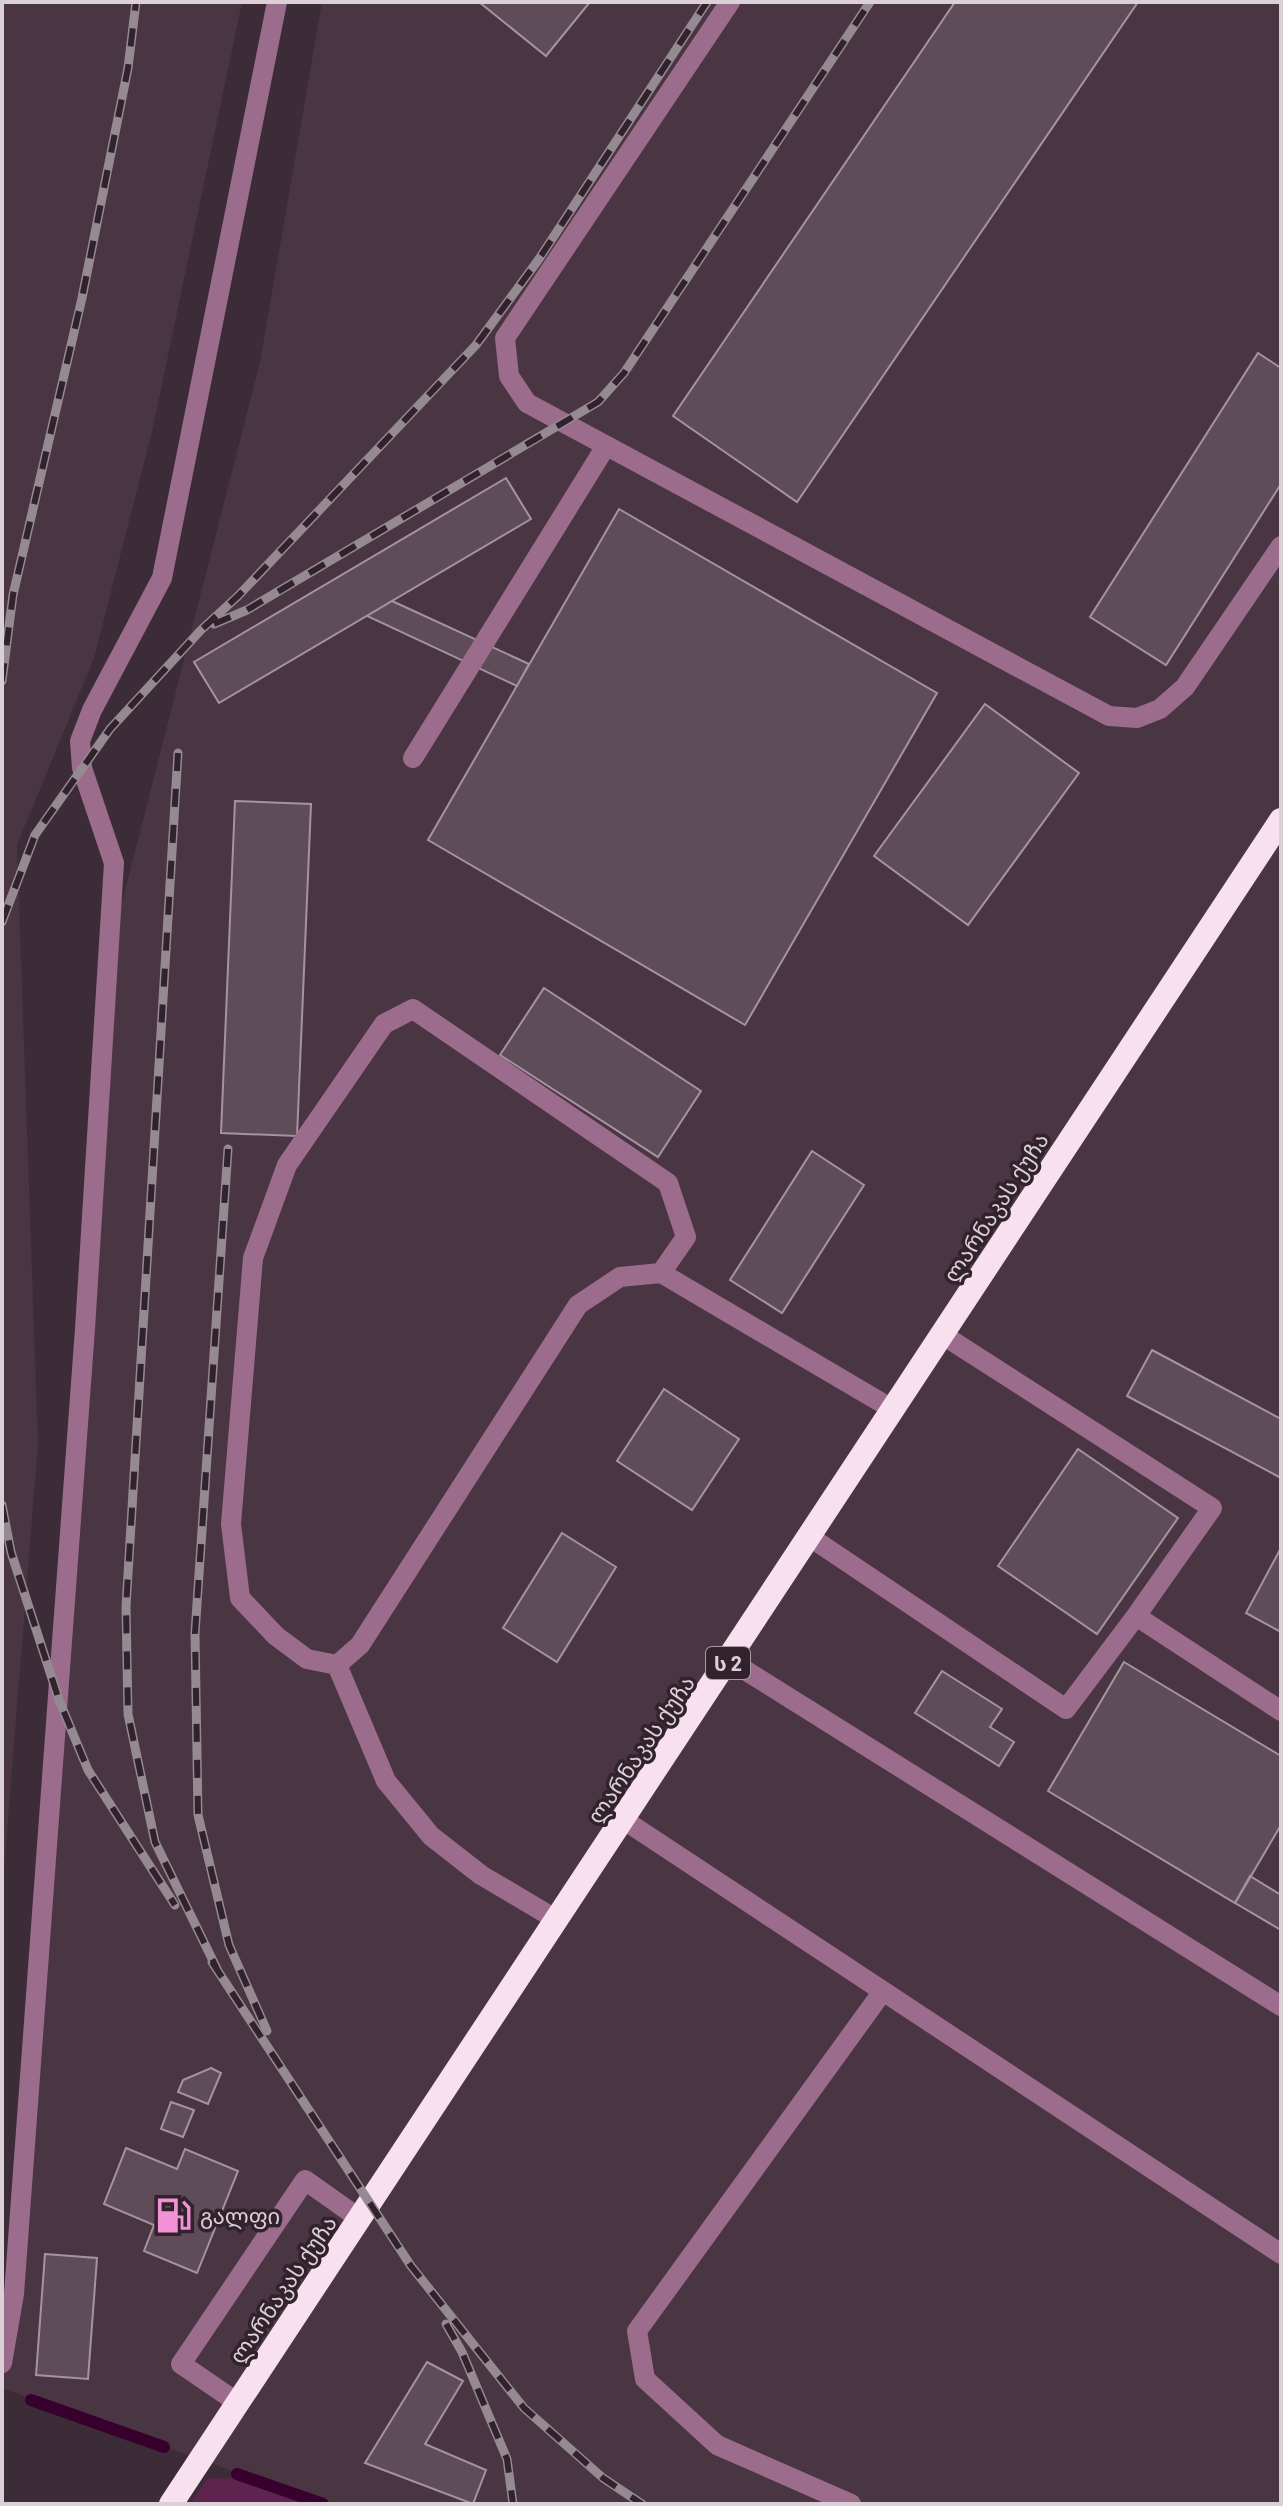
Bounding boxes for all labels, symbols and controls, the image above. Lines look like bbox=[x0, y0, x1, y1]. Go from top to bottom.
street label: ლარნაკას ქუჩა bbox=[937, 1127, 1055, 1288]
road number: ს 2 bbox=[706, 1647, 750, 1679]
street label: ლარნაკას ქუჩა bbox=[581, 1670, 701, 1829]
fuel station icon: გალფი bbox=[155, 2196, 193, 2234]
place label: გალფი bbox=[200, 2202, 280, 2230]
street label: ლარნაკას ქუჩა bbox=[223, 2210, 343, 2369]

